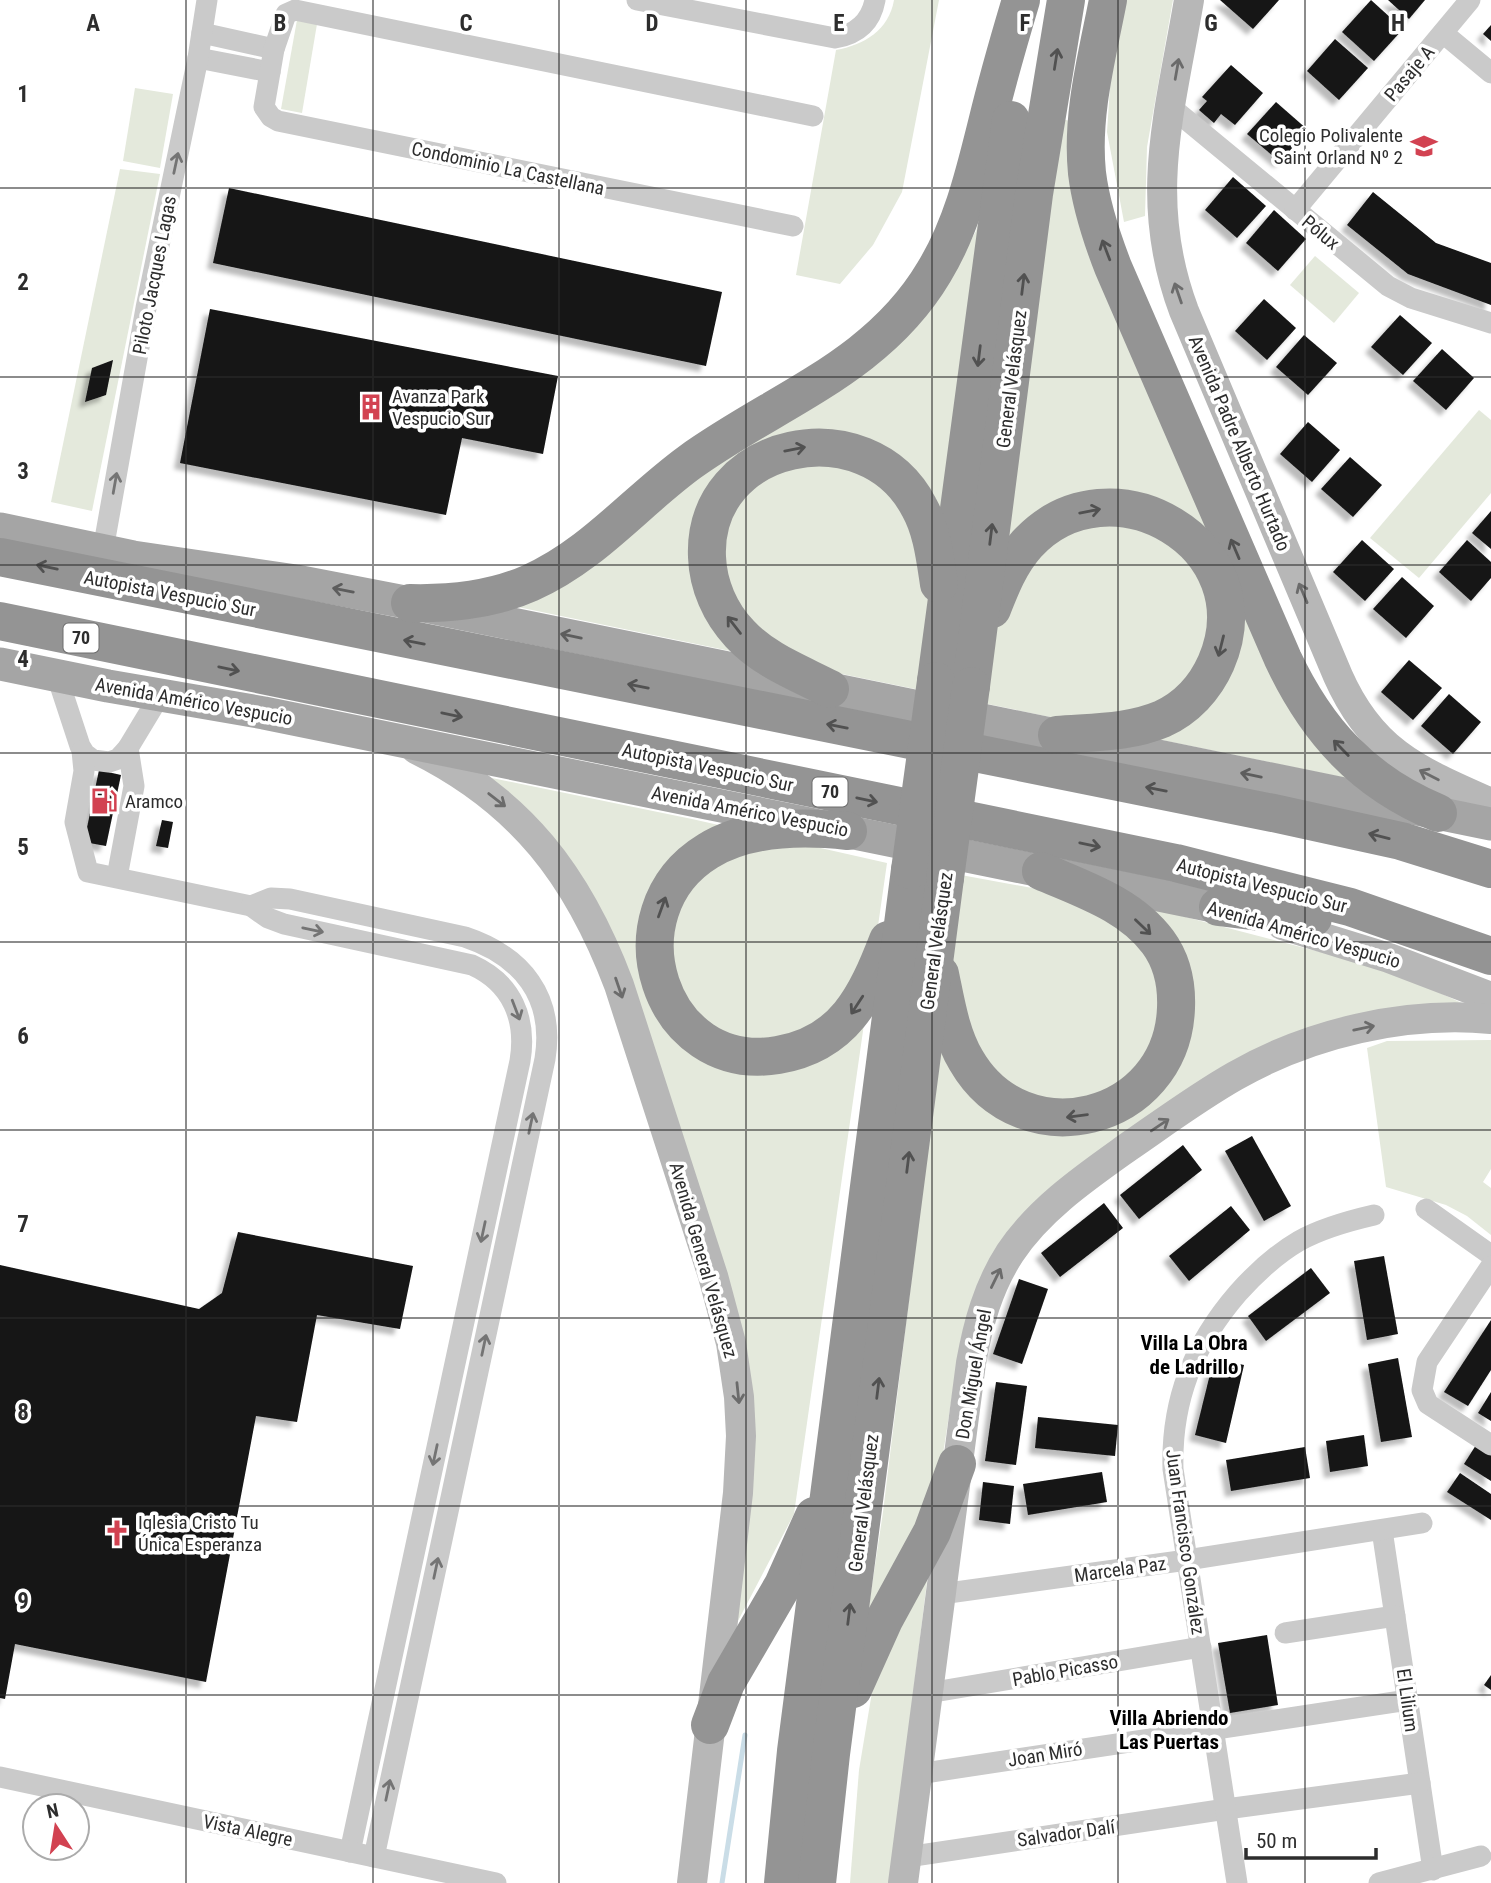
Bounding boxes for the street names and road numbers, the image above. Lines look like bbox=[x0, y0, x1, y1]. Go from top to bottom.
street label: Pasaje A bbox=[1379, 41, 1439, 106]
street label: Condominio La Castellana bbox=[410, 137, 606, 200]
street label: Piloto Jacques Lagas bbox=[128, 194, 181, 356]
street label: Pólux bbox=[1297, 210, 1344, 255]
street label: General Velásquez bbox=[992, 309, 1031, 449]
street label: Avenida Padre Alberto Hurtado bbox=[1184, 332, 1295, 554]
street label: Autopista Vespucio Sur bbox=[82, 566, 258, 621]
road number: 70 bbox=[64, 624, 98, 652]
street label: Avenida Américo Vespucio bbox=[93, 673, 294, 730]
street label: Autopista Vespucio Sur bbox=[620, 738, 796, 797]
road number: 70 bbox=[812, 778, 848, 806]
street label: Avenida Américo Vespucio bbox=[650, 781, 850, 842]
street label: Autopista Vespucio Sur bbox=[1174, 853, 1350, 918]
street label: General Velásquez bbox=[915, 871, 958, 1011]
street label: Avenida Américo Vespucio bbox=[1205, 896, 1403, 973]
street label: Avenida General Velásquez bbox=[665, 1160, 742, 1361]
street label: Don Miguel Ángel bbox=[951, 1307, 996, 1441]
street label: General Velásquez bbox=[844, 1433, 883, 1573]
street label: Juan Francisco González bbox=[1161, 1448, 1210, 1636]
street label: Marcela Paz bbox=[1073, 1552, 1167, 1587]
street label: Pablo Picasso bbox=[1011, 1650, 1120, 1691]
street label: El Lilium bbox=[1392, 1667, 1423, 1733]
street label: Joan Miró bbox=[1006, 1737, 1084, 1772]
street label: Vista Alegre bbox=[201, 1810, 295, 1851]
street label: Salvador Dalí bbox=[1016, 1815, 1118, 1852]

